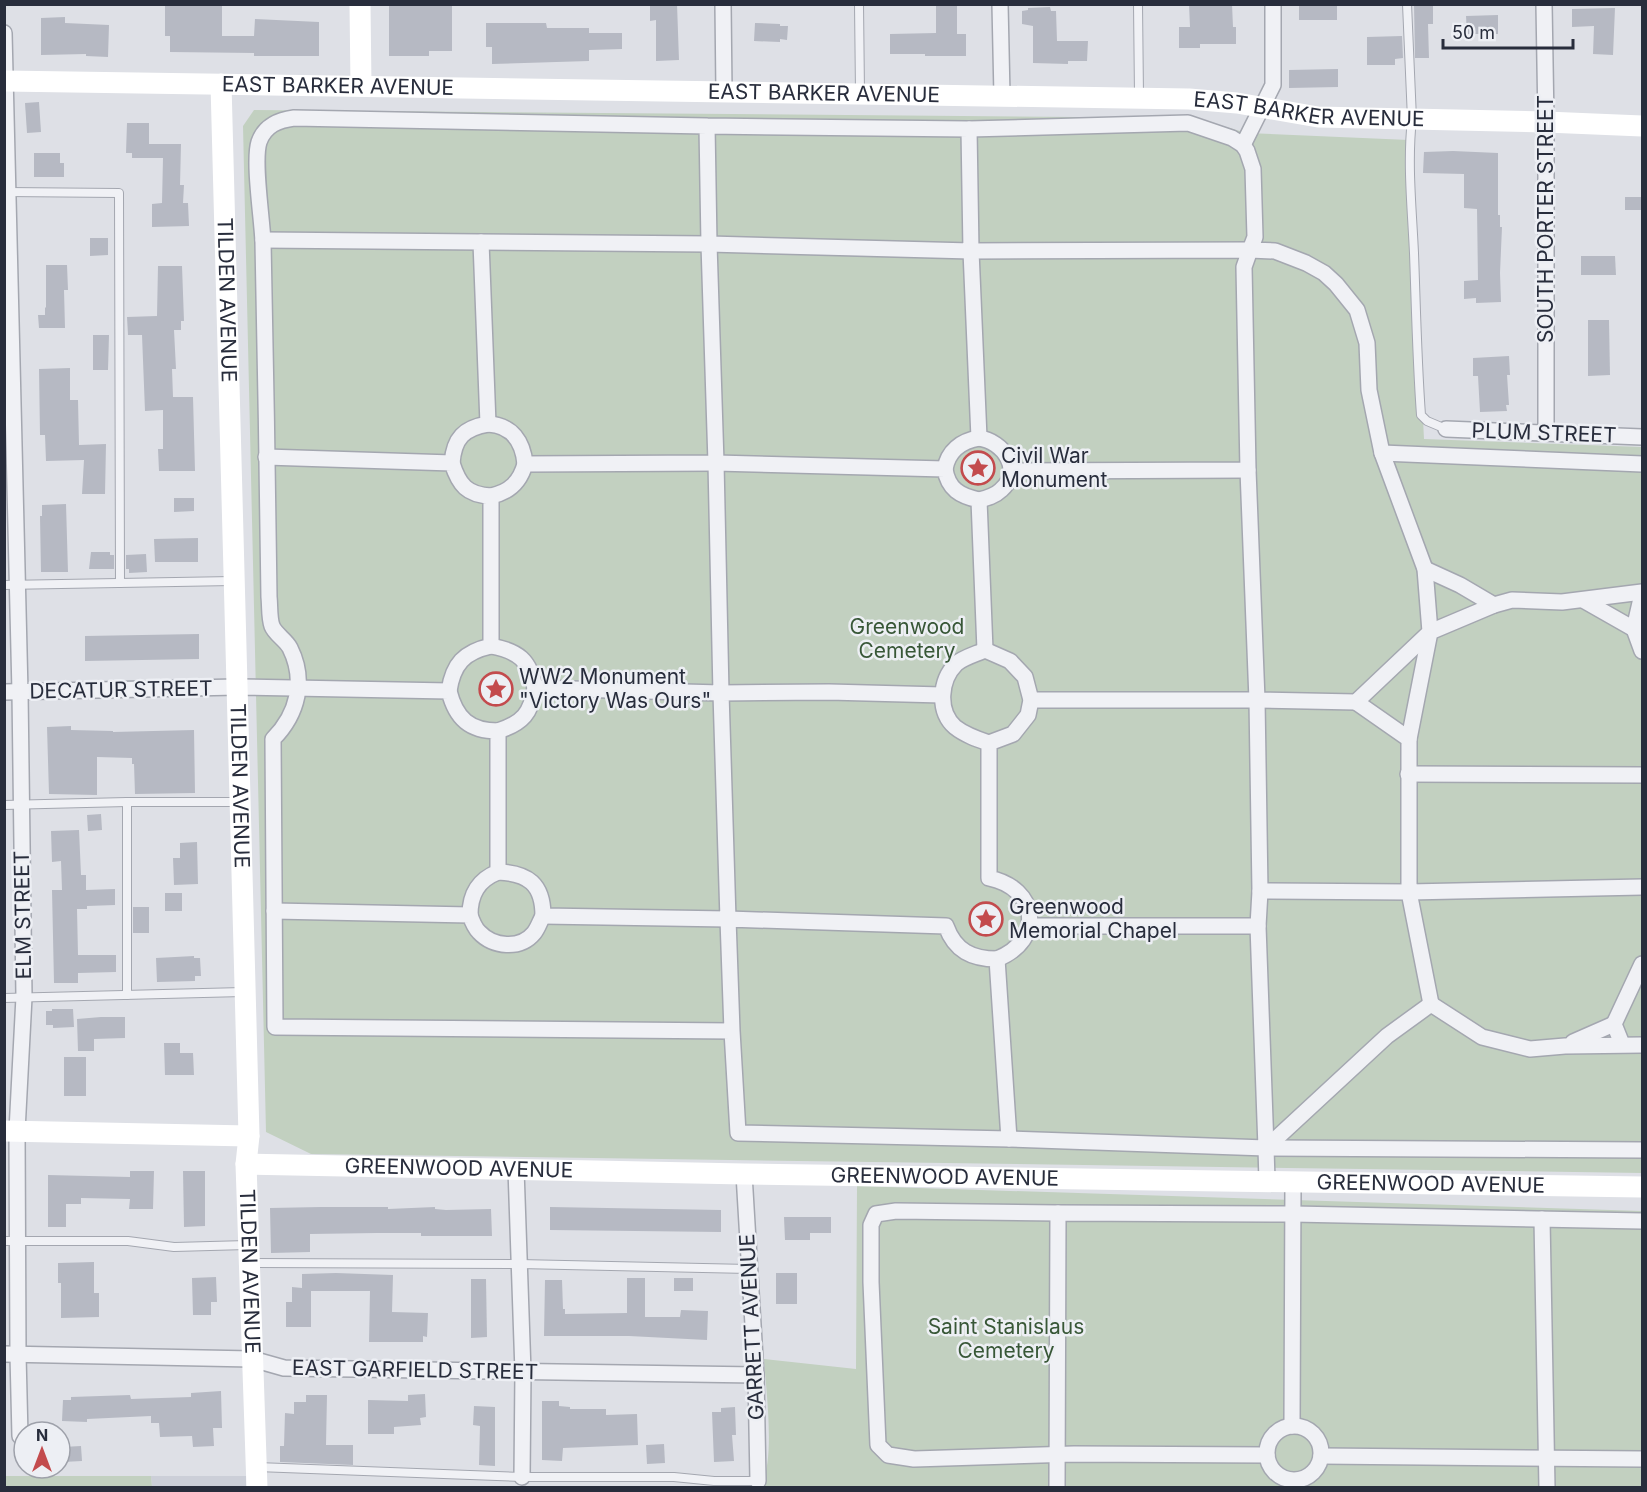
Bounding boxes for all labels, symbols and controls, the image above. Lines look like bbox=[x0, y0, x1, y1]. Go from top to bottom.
scale bar bbox=[1443, 12, 1574, 50]
text: 50 m bbox=[1452, 22, 1495, 43]
street label: EAST BARKER AVENUE bbox=[222, 71, 454, 100]
street label: EAST BARKER AVENUE bbox=[708, 79, 940, 107]
street label: EAST BARKER AVENUE bbox=[1193, 86, 1425, 131]
street label: SOUTH PORTER STREET bbox=[1533, 95, 1558, 343]
street label: TILDEN AVENUE bbox=[213, 217, 242, 383]
street label: PLUM STREET bbox=[1471, 417, 1617, 448]
place label: Civil War Monument bbox=[1001, 443, 1107, 492]
place icon: Civil War Monument bbox=[960, 450, 996, 486]
park label: Greenwood Cemetery bbox=[850, 614, 964, 663]
place label: WW2 Monument "Victory Was Ours" bbox=[519, 664, 711, 713]
place icon: WW2 Monument "Victory Was Ours" bbox=[478, 671, 514, 707]
street label: DECATUR STREET bbox=[29, 675, 213, 704]
street label: TILDEN AVENUE bbox=[225, 703, 255, 868]
street label: ELM STREET bbox=[9, 850, 36, 980]
place label: Greenwood Memorial Chapel bbox=[1009, 894, 1177, 943]
place icon: Greenwood Memorial Chapel bbox=[968, 901, 1004, 937]
street label: GREENWOOD AVENUE bbox=[345, 1153, 573, 1183]
street label: GREENWOOD AVENUE bbox=[830, 1162, 1059, 1191]
street label: GREENWOOD AVENUE bbox=[1316, 1169, 1545, 1198]
street label: TILDEN AVENUE bbox=[235, 1189, 265, 1354]
street label: GARRETT AVENUE bbox=[734, 1233, 769, 1421]
park label: Saint Stanislaus Cemetery bbox=[928, 1314, 1084, 1363]
street label: EAST GARFIELD STREET bbox=[292, 1355, 538, 1384]
north arrow bbox=[12, 1420, 72, 1480]
text: N bbox=[36, 1425, 48, 1445]

